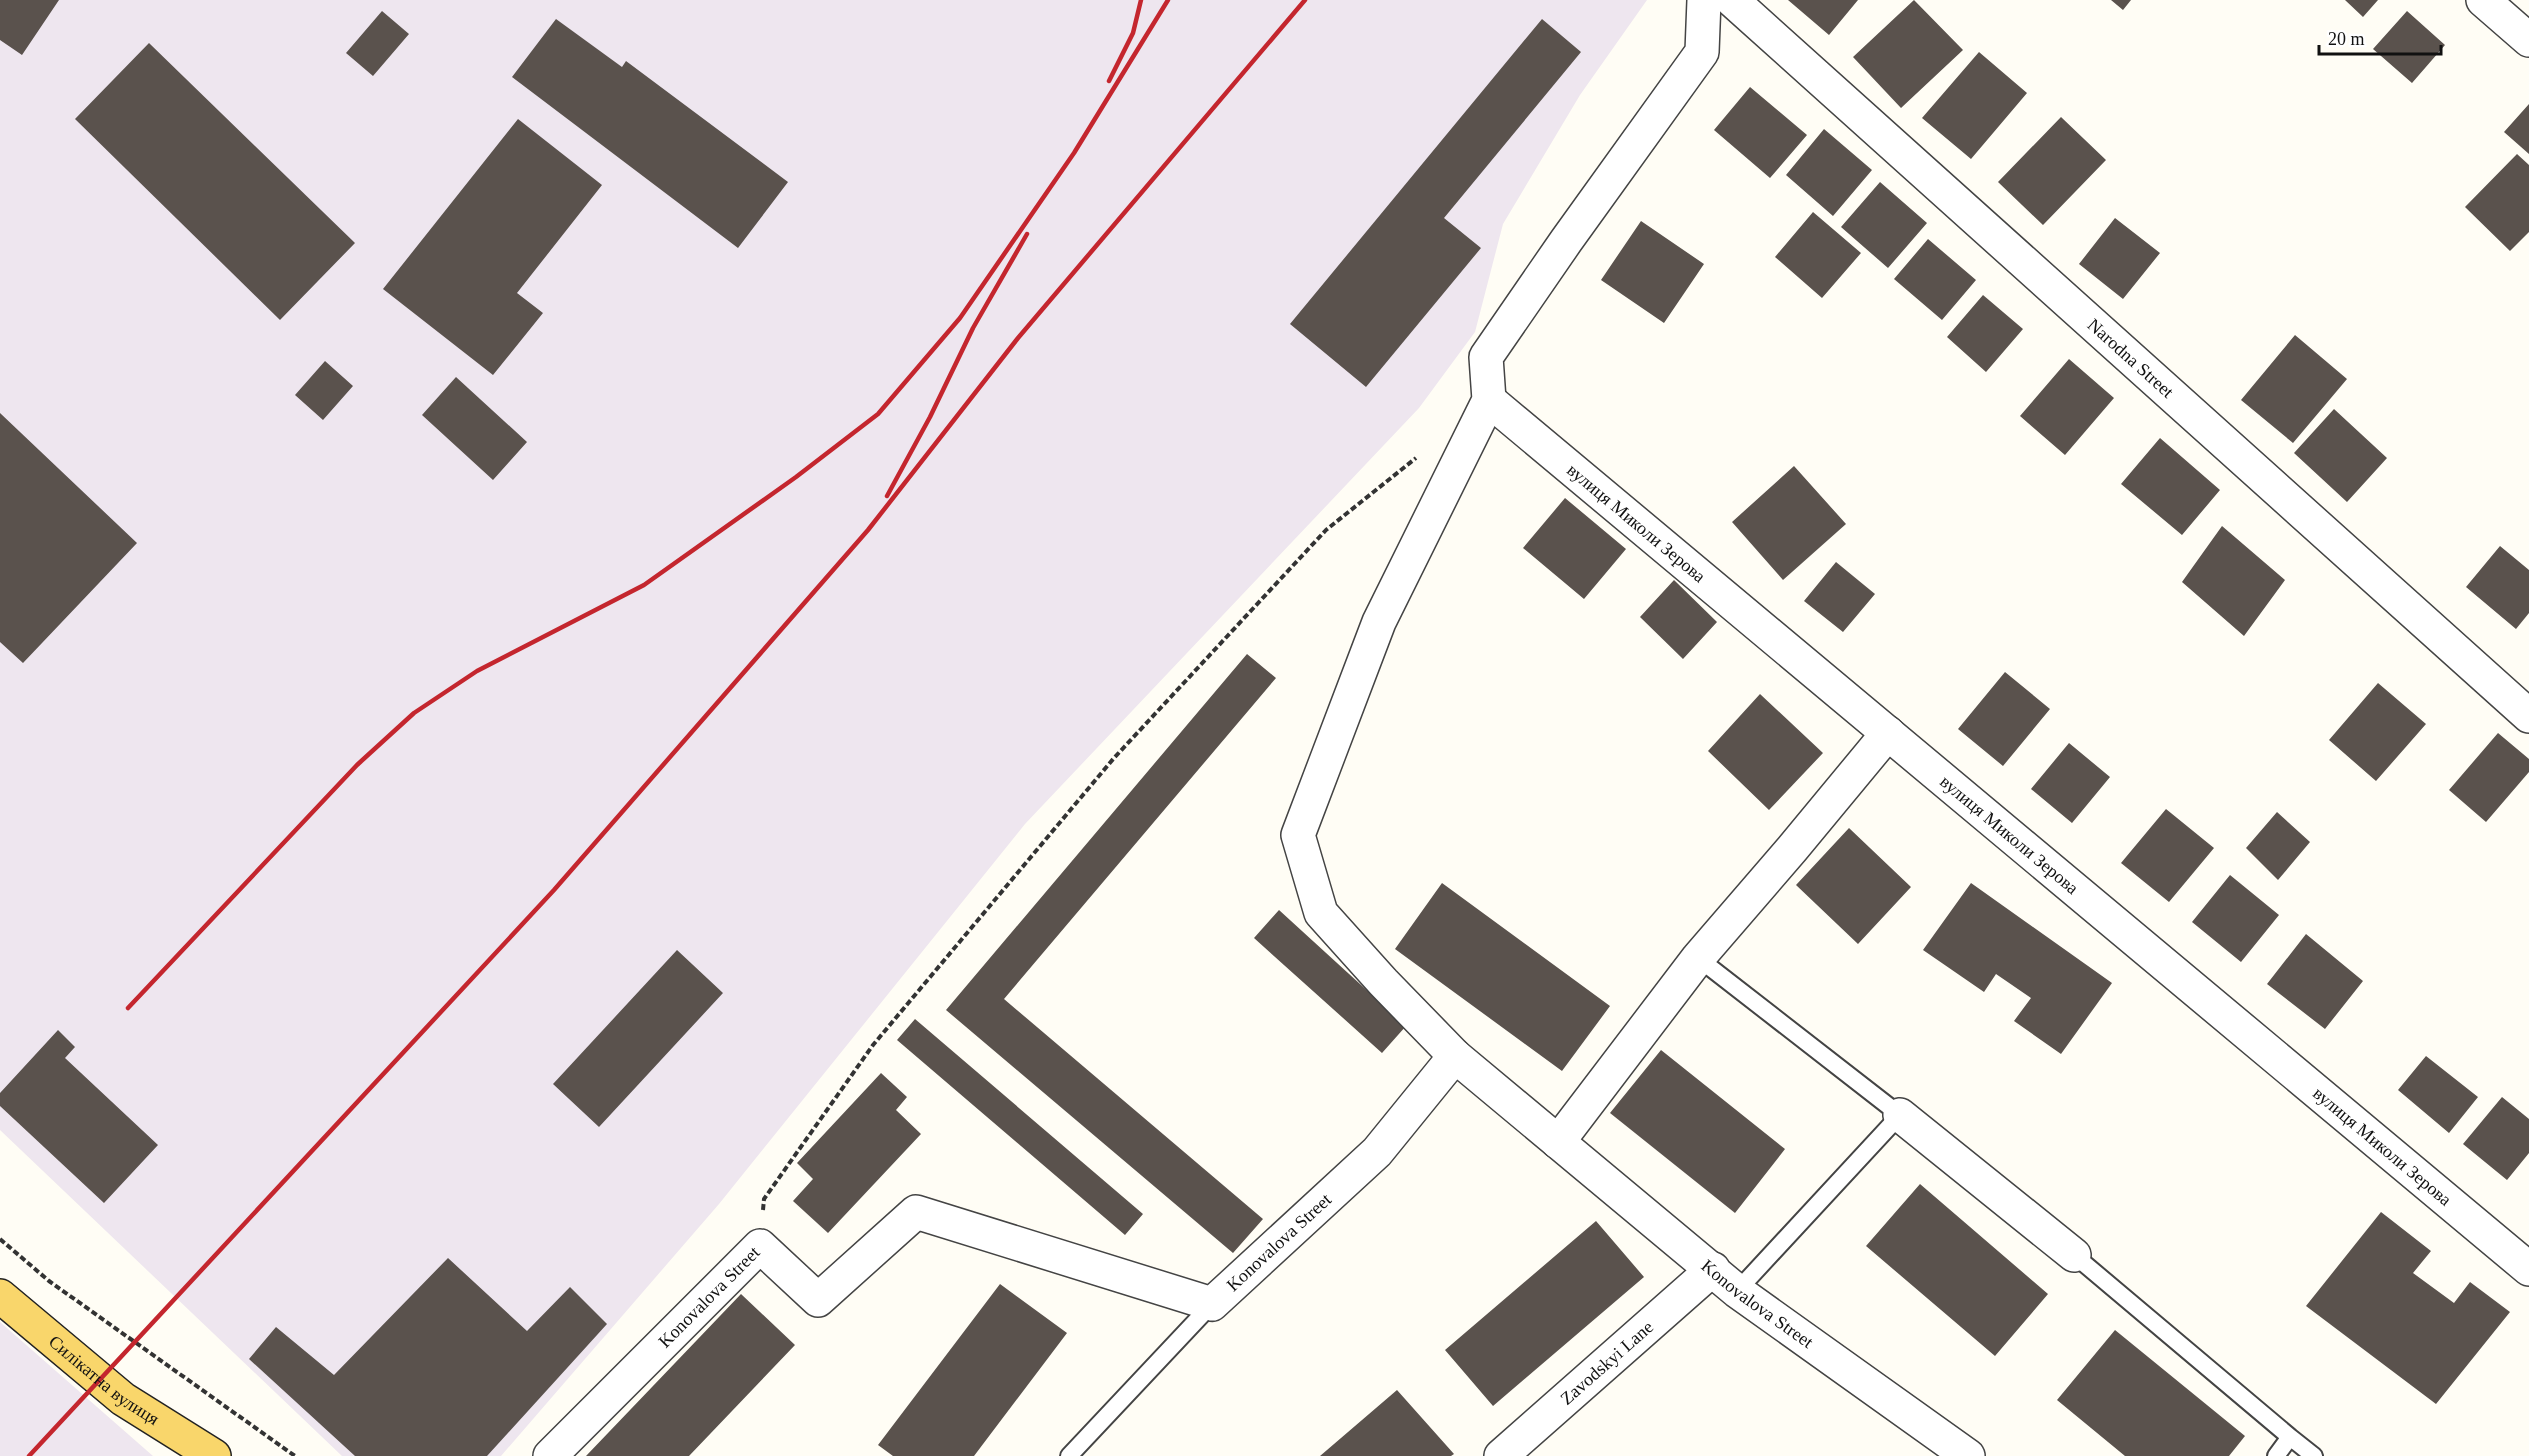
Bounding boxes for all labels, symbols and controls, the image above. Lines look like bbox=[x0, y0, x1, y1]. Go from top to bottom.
scale bar bbox=[2319, 18, 2440, 56]
text: 20 m bbox=[2328, 29, 2365, 49]
street label: Narodna Street bbox=[2084, 314, 2178, 402]
street label: вулиця Миколи Зерова bbox=[1563, 460, 1709, 587]
street label: вулиця Миколи Зерова bbox=[1936, 771, 2082, 898]
street label: вулиця Миколи Зерова bbox=[2309, 1083, 2455, 1210]
street label: Konovalova Street bbox=[1223, 1189, 1335, 1295]
street label: Konovalova Street bbox=[654, 1242, 764, 1352]
street label: Konovalova Street bbox=[1697, 1256, 1817, 1352]
street label: Zavodskyi Lane bbox=[1556, 1317, 1657, 1409]
street label: Силікатна вулиця bbox=[45, 1331, 163, 1429]

